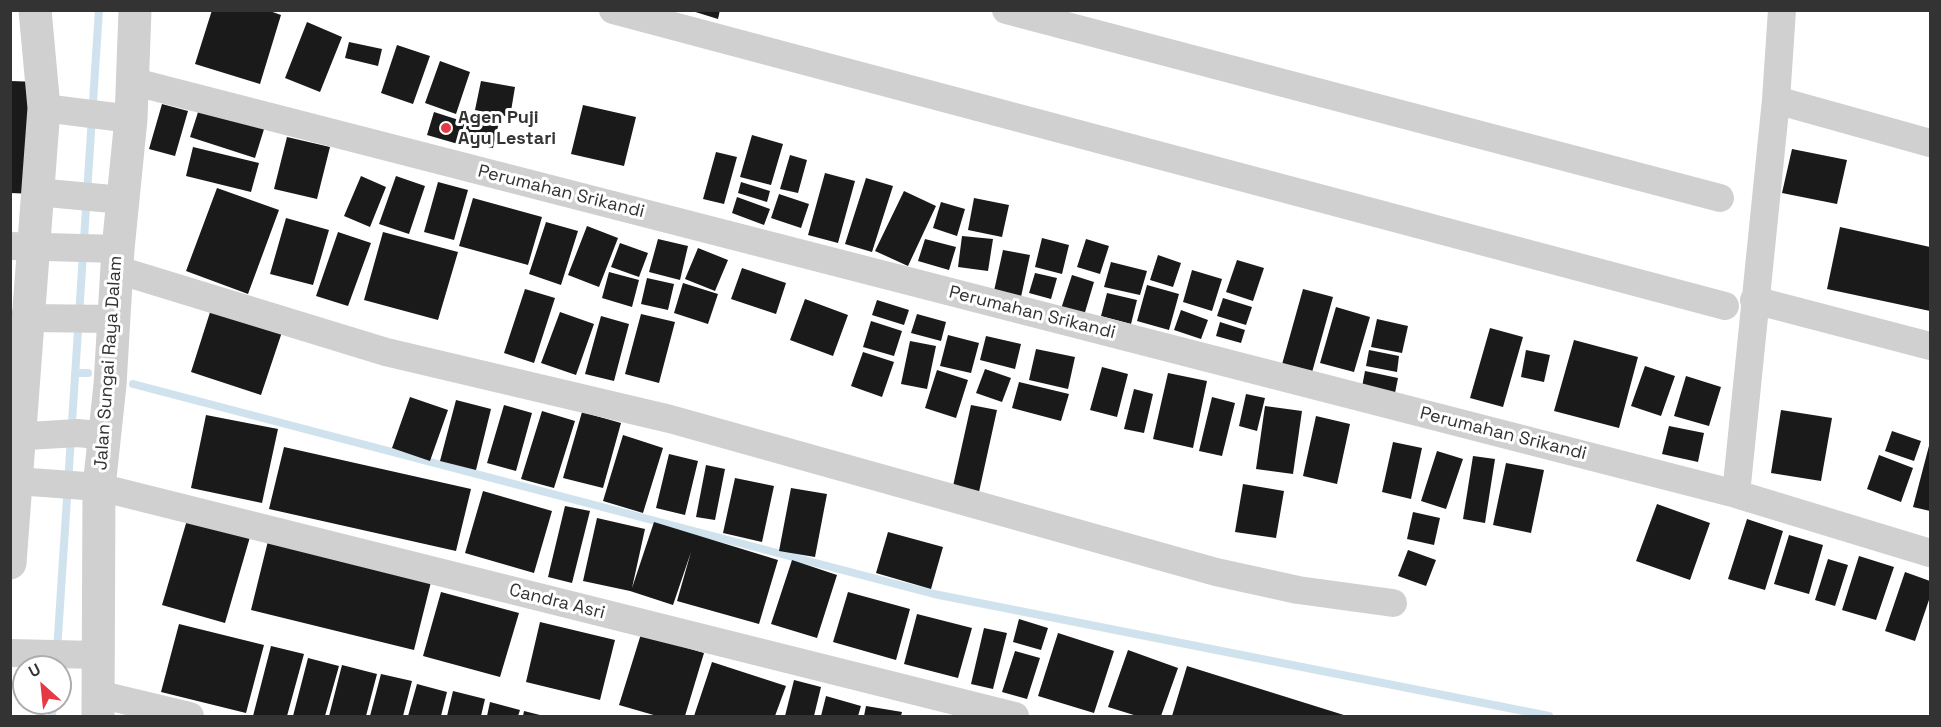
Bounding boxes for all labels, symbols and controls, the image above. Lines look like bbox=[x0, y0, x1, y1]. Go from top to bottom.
place label: Agen Puji Ayu Lestari bbox=[458, 107, 556, 150]
marker: Agen Puji Ayu Lestari bbox=[439, 121, 453, 135]
street label: Perumahan Srikandi bbox=[475, 161, 647, 223]
street label: Jalan Sungai Raya Dalam bbox=[91, 255, 127, 471]
street label: Perumahan Srikandi bbox=[946, 282, 1118, 344]
street label: Perumahan Srikandi bbox=[1417, 403, 1589, 465]
street label: Candra Asri bbox=[507, 580, 607, 624]
north arrow bbox=[12, 655, 72, 715]
text: U bbox=[25, 659, 44, 682]

